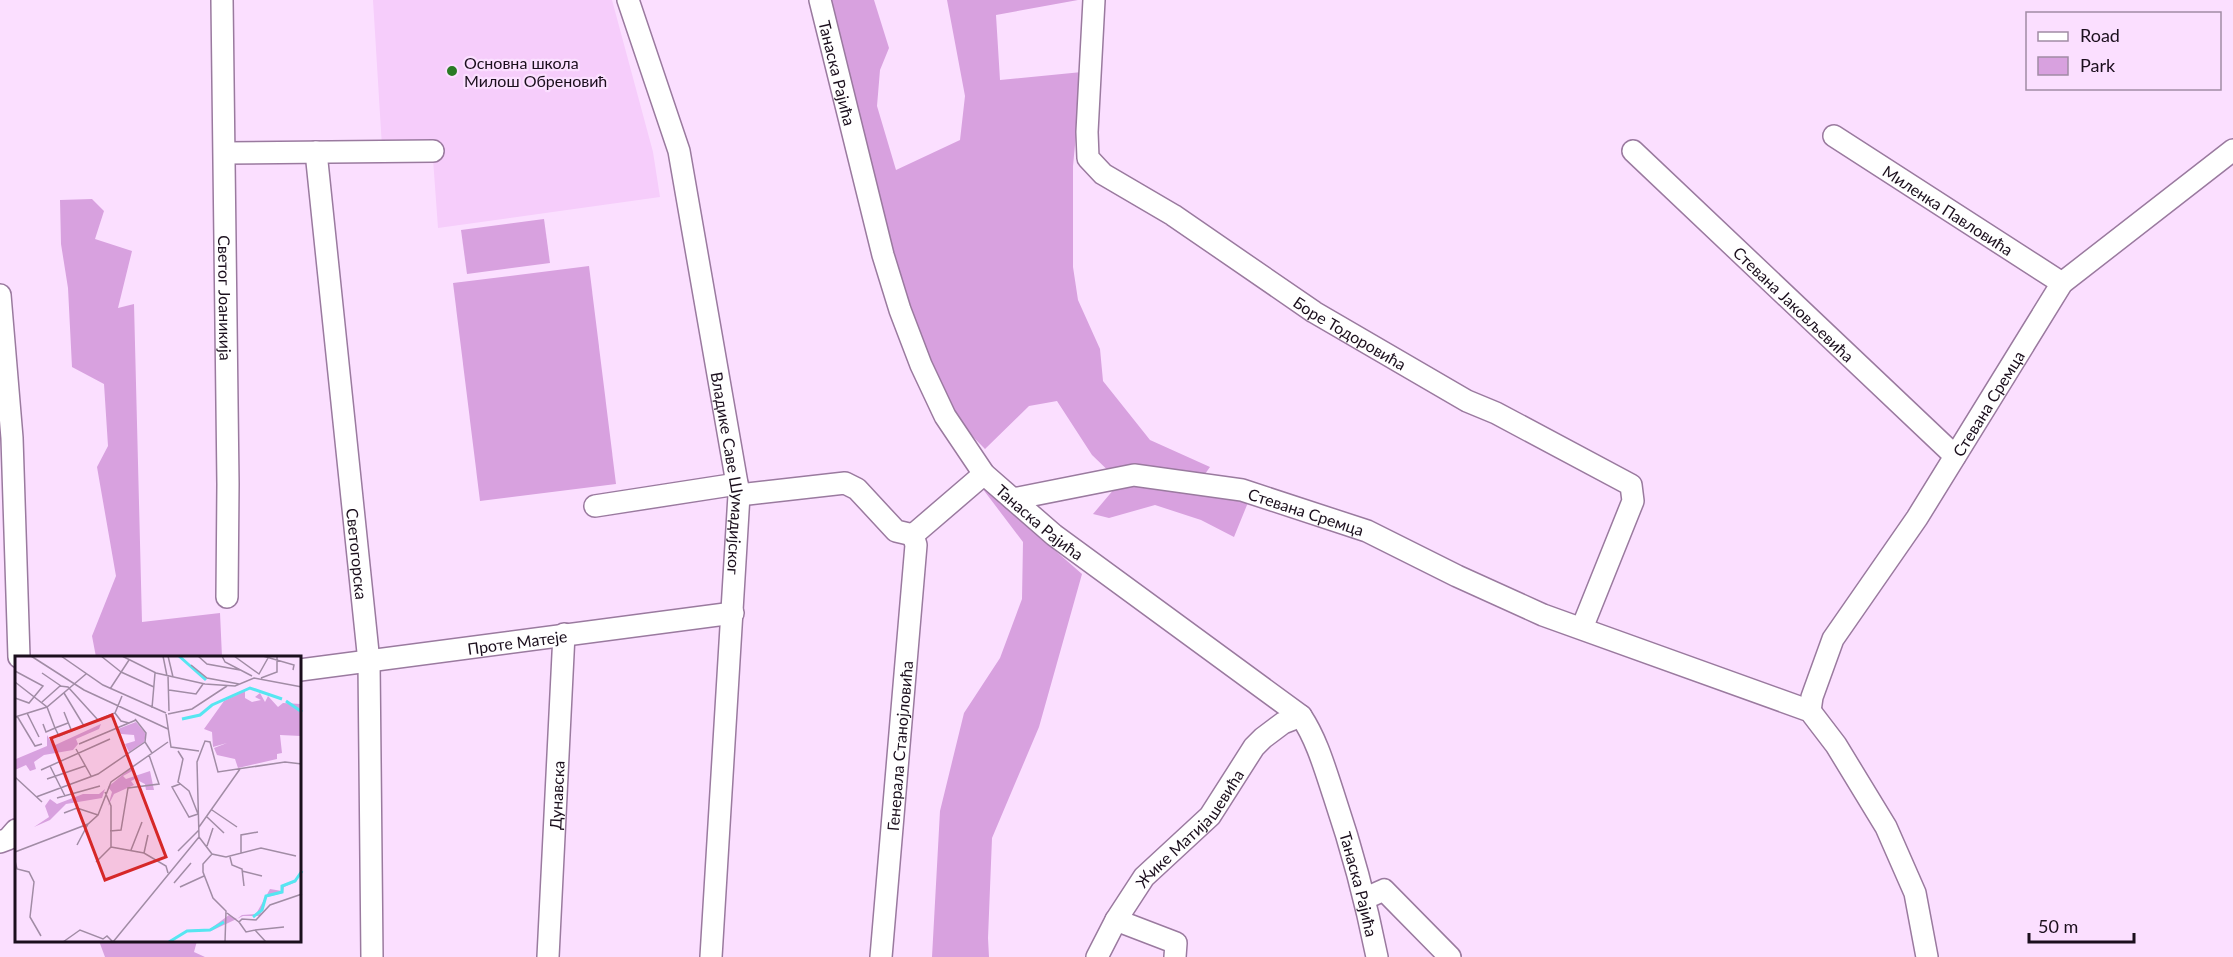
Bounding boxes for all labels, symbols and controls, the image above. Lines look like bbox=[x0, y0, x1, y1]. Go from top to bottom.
legend bbox=[2026, 12, 2221, 90]
street label: Танаска Рајића bbox=[816, 18, 860, 127]
text: Road bbox=[2080, 24, 2120, 46]
place label: Основна школа Милош Обреновић bbox=[464, 53, 607, 90]
text: Park bbox=[2080, 54, 2116, 76]
marker: Основна школа Милош Обреновић bbox=[445, 64, 459, 78]
street label: Миленка Павловића bbox=[1880, 161, 2017, 259]
street label: Светог Јоаникија bbox=[215, 235, 236, 361]
street label: Стевана Јаковљевића bbox=[1730, 242, 1858, 365]
street label: Боре Тодоровића bbox=[1290, 292, 1410, 373]
street label: Стевана Сремца bbox=[1948, 347, 2028, 460]
street label: Владике Саве Шумадијског bbox=[708, 370, 749, 576]
street label: Танаска Рајића bbox=[993, 480, 1088, 563]
street label: Стевана Сремца bbox=[1246, 483, 1366, 539]
street label: Светогорска bbox=[344, 507, 372, 601]
street label: Проте Матеје bbox=[466, 625, 568, 657]
inset map bbox=[15, 656, 302, 942]
street label: Генерала Станојловића bbox=[882, 660, 916, 832]
street label: Дунавска bbox=[545, 760, 567, 830]
street label: Жике Матијашевића bbox=[1131, 765, 1247, 890]
street label: Танаска Рајића bbox=[1337, 829, 1382, 938]
scale bar bbox=[2029, 906, 2134, 944]
text: 50 m bbox=[2038, 915, 2078, 937]

